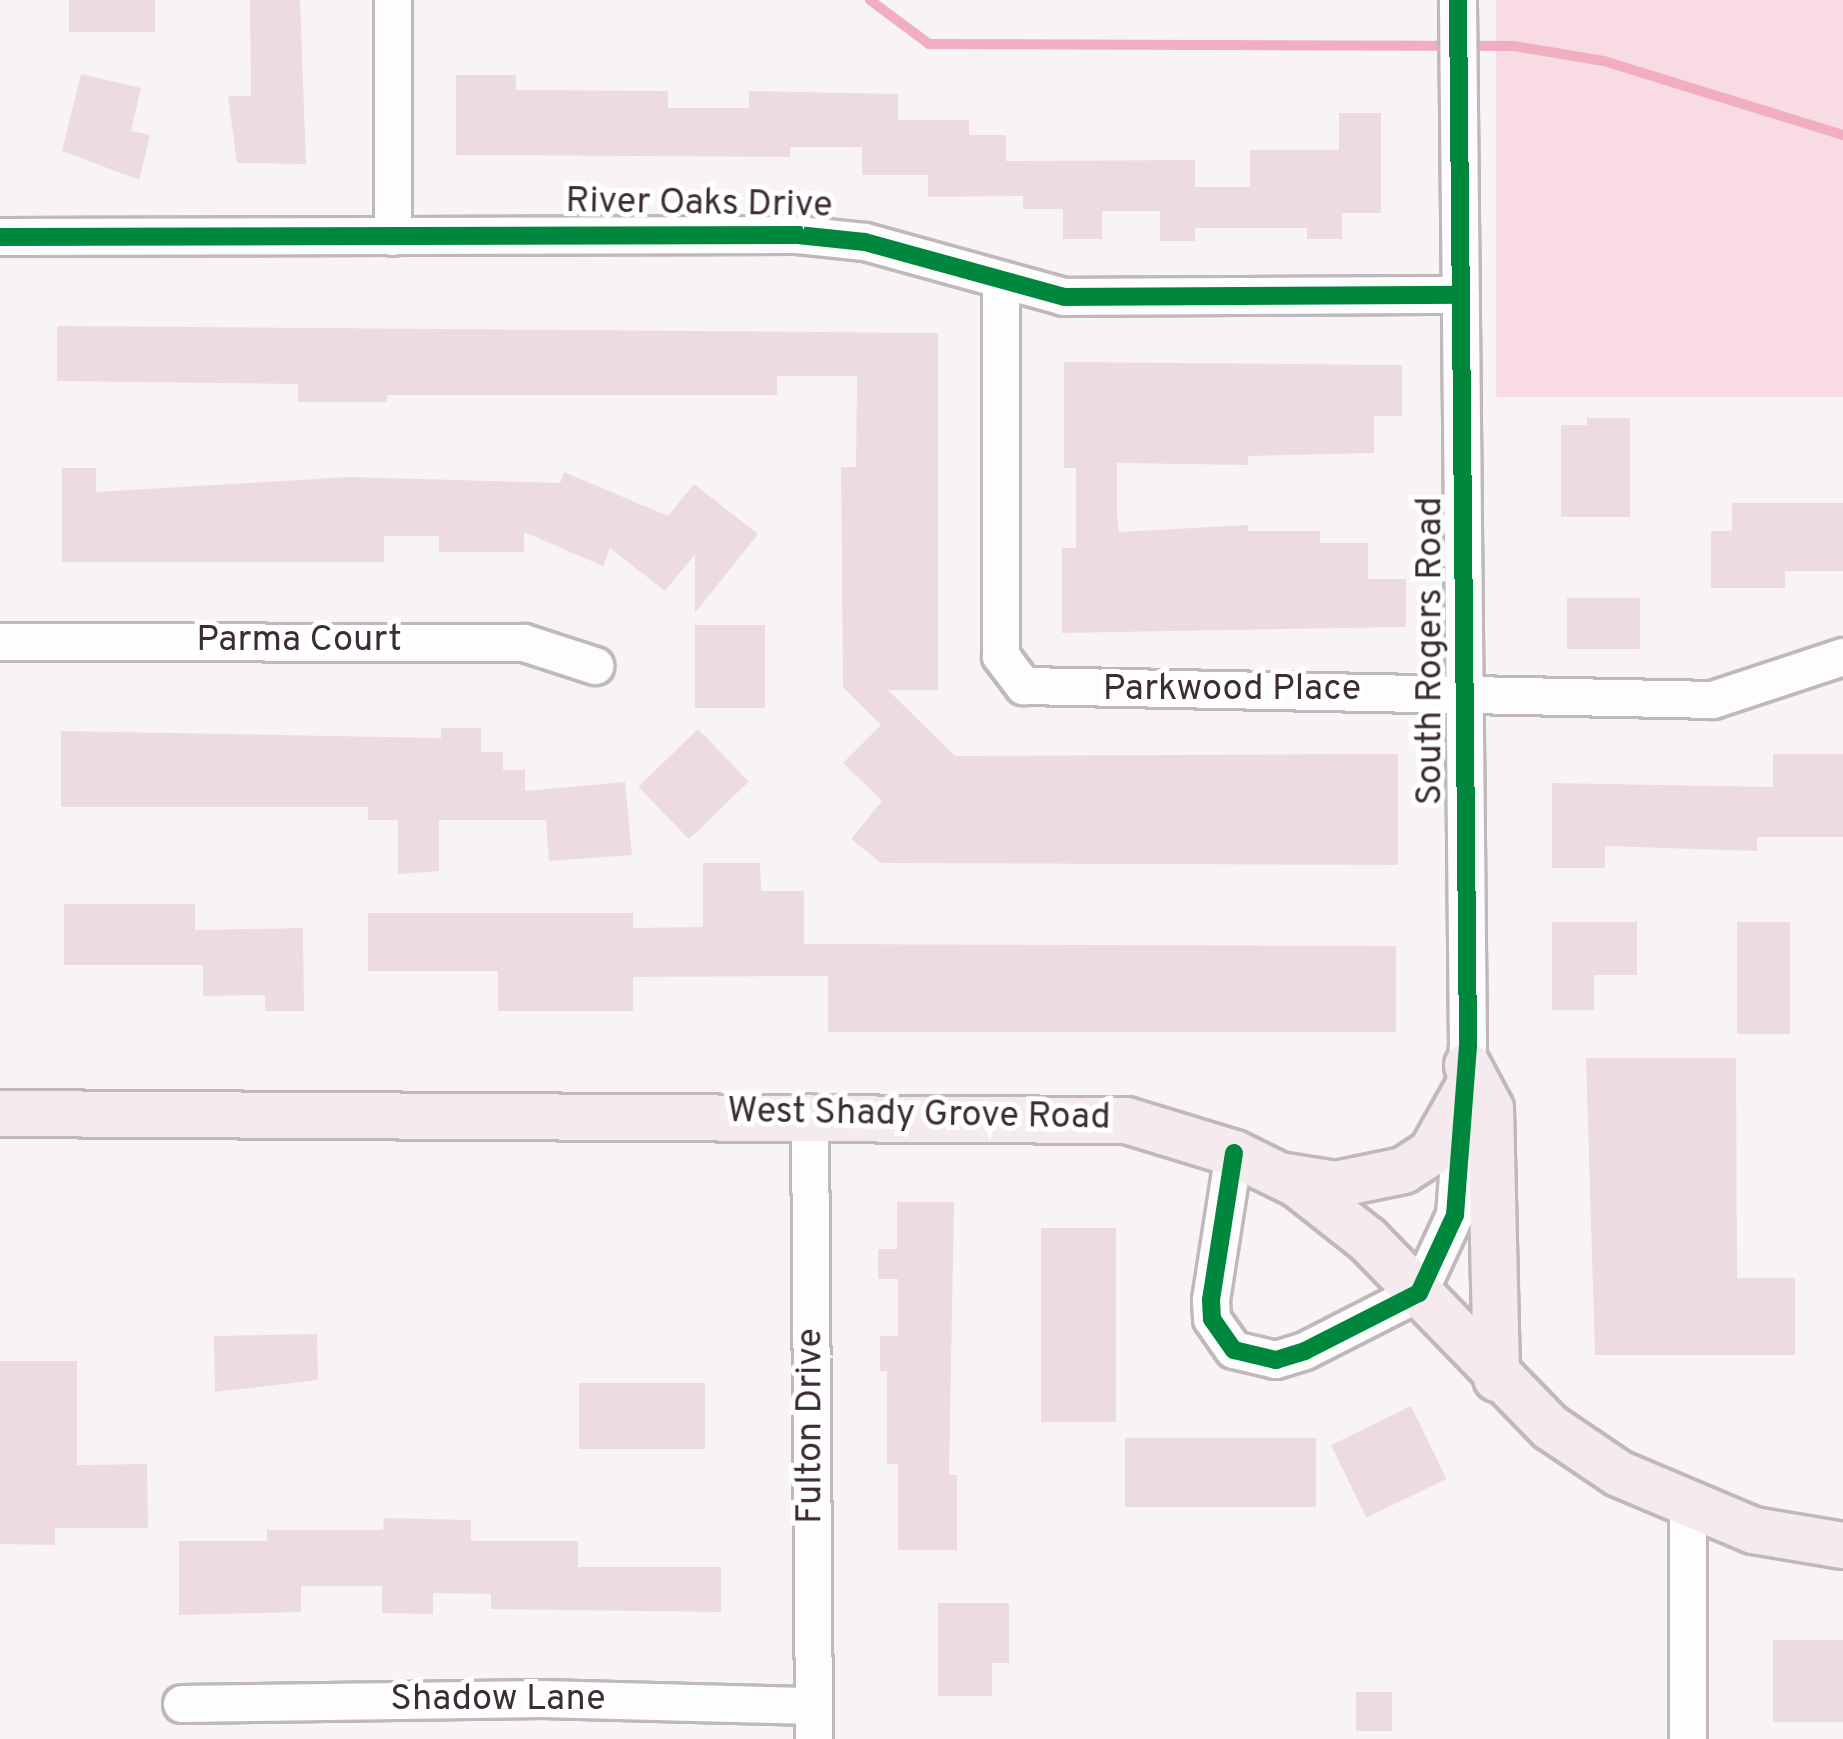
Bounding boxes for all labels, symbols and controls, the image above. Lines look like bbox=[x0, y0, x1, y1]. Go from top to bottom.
street label: River Oaks Drive bbox=[565, 181, 833, 229]
street label: South Rogers Road bbox=[1410, 497, 1454, 805]
street label: Parma Court bbox=[196, 620, 402, 664]
street label: Parkwood Place bbox=[1103, 669, 1361, 713]
street label: West Shady Grove Road bbox=[727, 1091, 1111, 1141]
street label: Fulton Drive bbox=[790, 1328, 834, 1524]
street label: Shadow Lane bbox=[390, 1679, 606, 1723]

